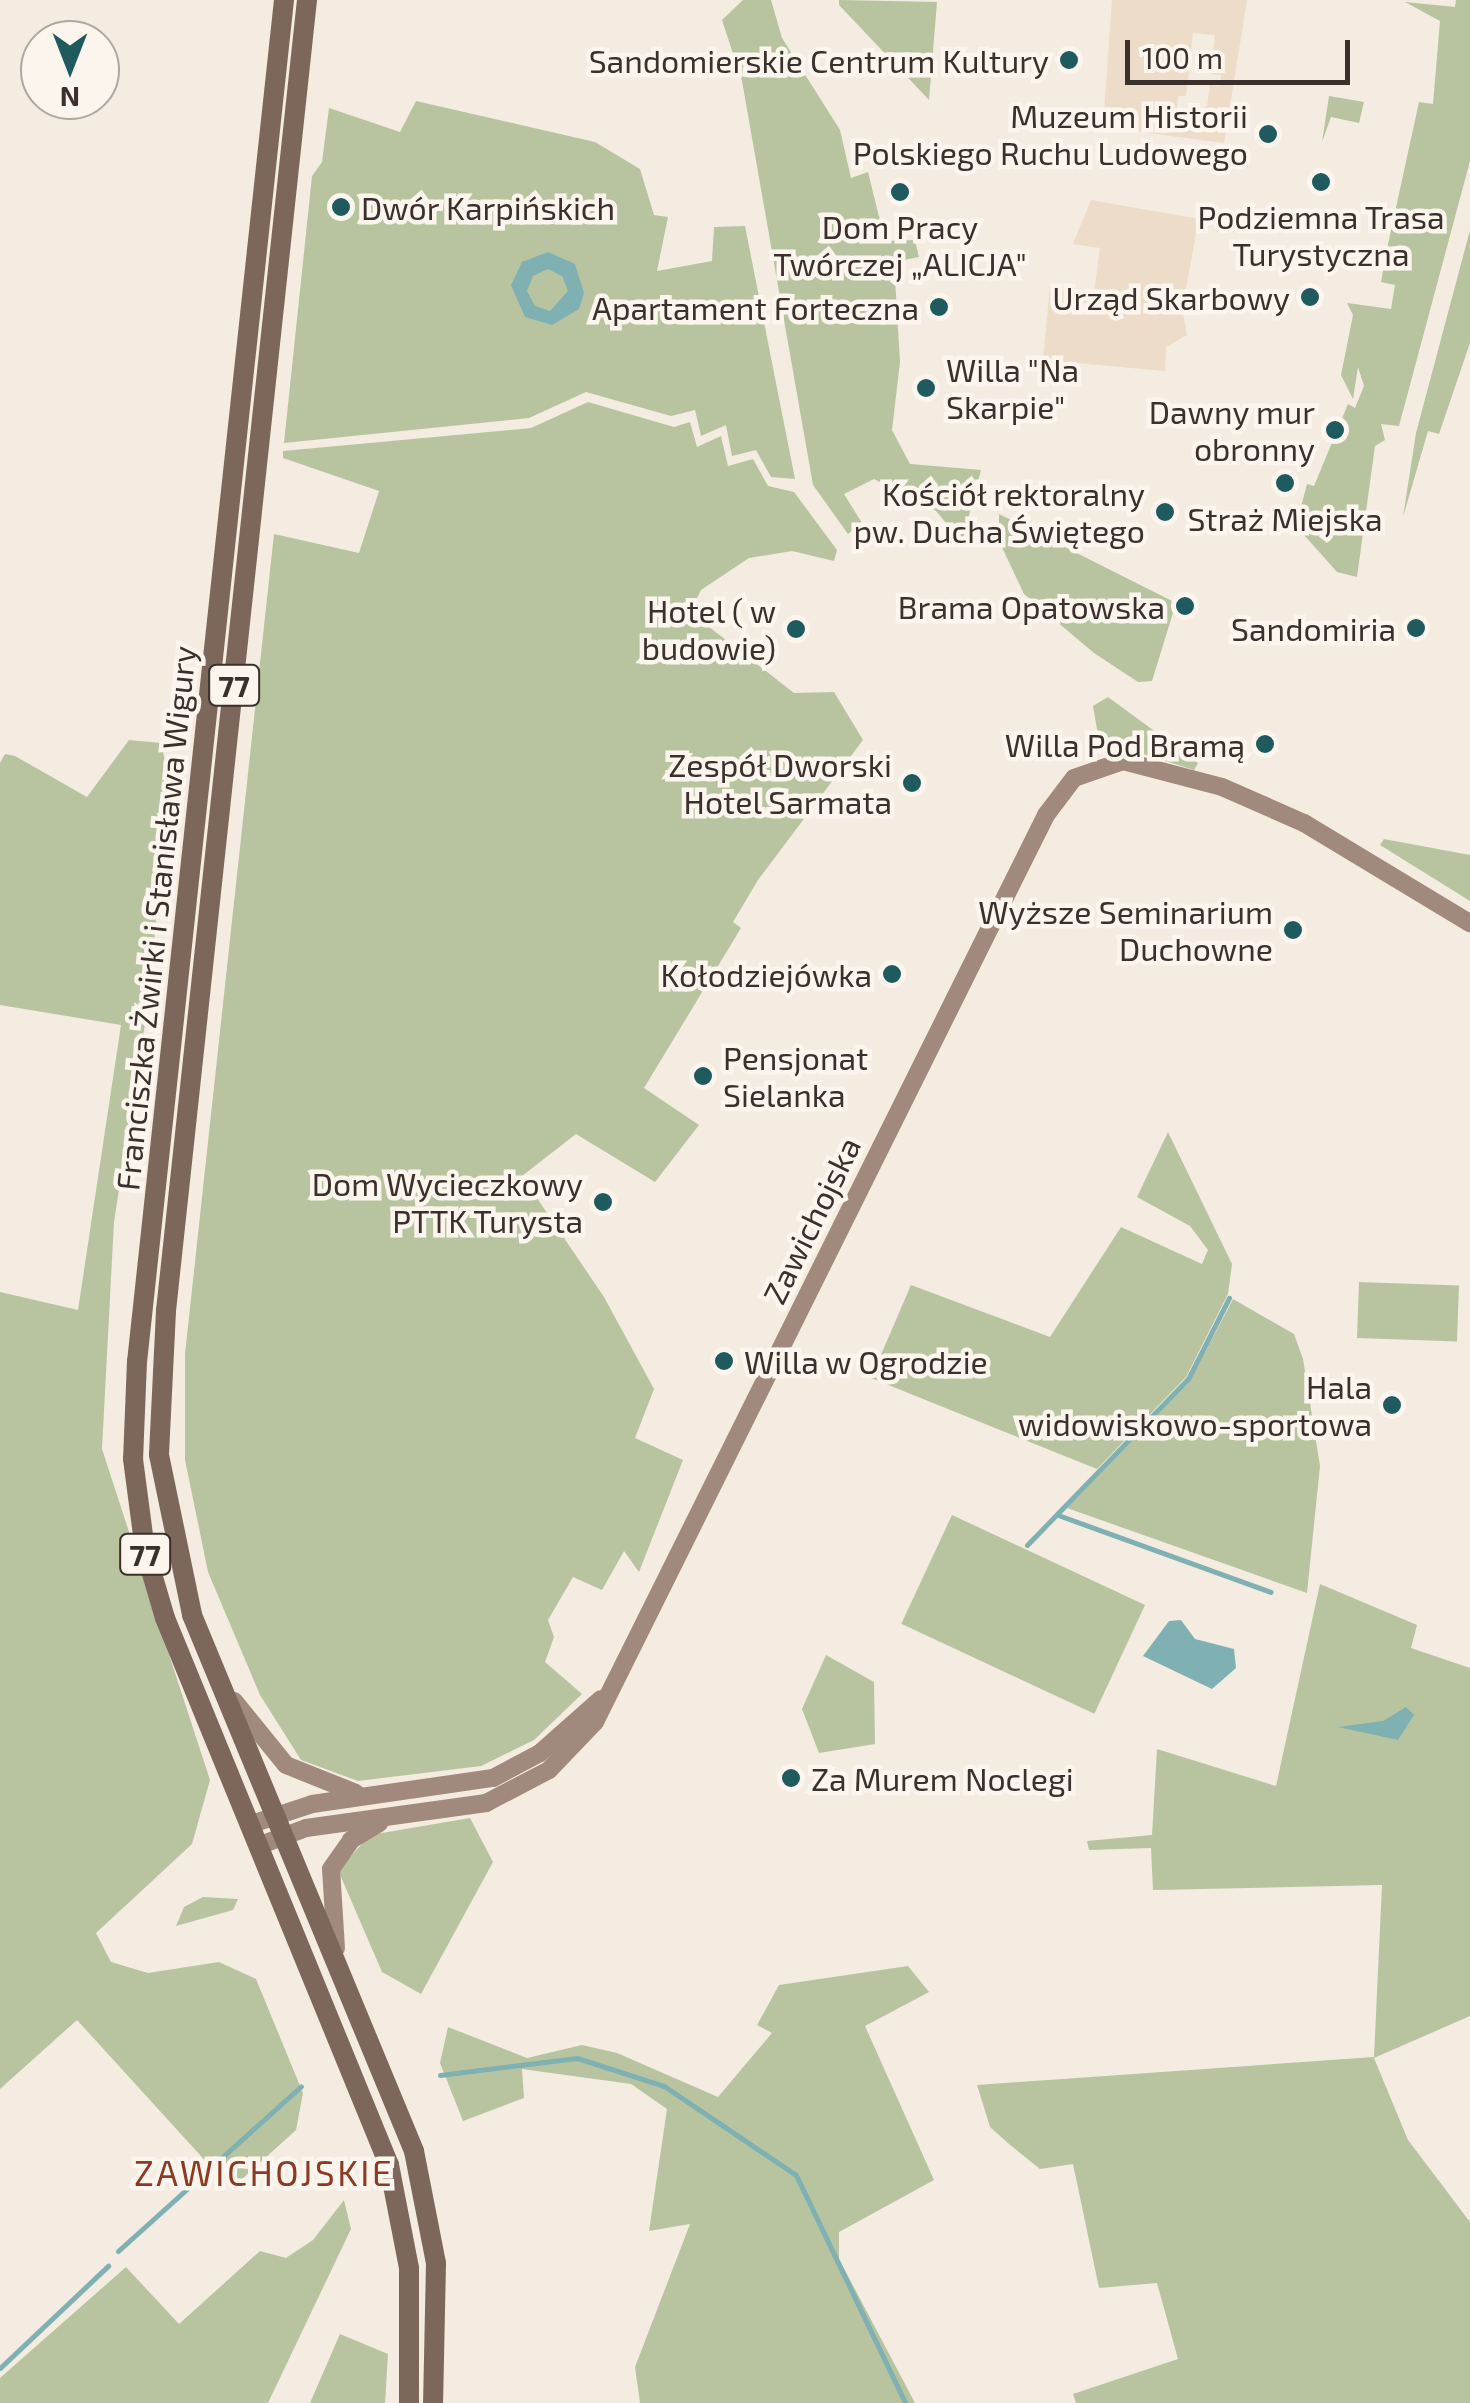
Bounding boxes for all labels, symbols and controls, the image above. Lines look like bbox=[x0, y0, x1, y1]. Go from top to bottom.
north arrow bbox=[20, 20, 120, 120]
scale bar bbox=[1130, 20, 1355, 82]
text: 100 m bbox=[1142, 39, 1223, 75]
place label: Sandomierskie Centrum Kultury bbox=[589, 41, 1049, 79]
marker: Sandomierskie Centrum Kultury bbox=[1058, 49, 1080, 71]
text: N bbox=[60, 81, 80, 115]
place label: Muzeum Historii Polskiego Ruchu Ludowego bbox=[853, 97, 1248, 172]
marker: Muzeum Historii Polskiego Ruchu Ludowego bbox=[1257, 123, 1279, 145]
marker: Podziemna Trasa Turystyczna bbox=[1310, 171, 1332, 193]
marker: Dom Pracy Twórczej „ALICJA" bbox=[889, 181, 911, 203]
place label: Dwór Karpińskich bbox=[361, 188, 616, 226]
marker: Dwór Karpińskich bbox=[330, 196, 352, 218]
place label: Podziemna Trasa Turystyczna bbox=[1197, 198, 1445, 273]
place label: Dom Pracy Twórczej „ALICJA" bbox=[773, 208, 1027, 283]
place label: Urząd Skarbowy bbox=[1052, 278, 1290, 316]
marker: Urząd Skarbowy bbox=[1299, 286, 1321, 308]
place label: Apartament Forteczna bbox=[592, 288, 919, 326]
marker: Apartament Forteczna bbox=[928, 296, 950, 318]
place label: Willa "Na Skarpie" bbox=[946, 351, 1079, 426]
marker: Willa "Na Skarpie" bbox=[915, 377, 937, 399]
place label: Dawny mur obronny bbox=[1148, 393, 1315, 468]
marker: Dawny mur obronny bbox=[1324, 419, 1346, 441]
marker: Straż Miejska bbox=[1274, 472, 1296, 494]
place label: Kościół rektoralny pw. Ducha Świętego bbox=[853, 475, 1145, 550]
place label: Straż Miejska bbox=[1187, 499, 1383, 537]
marker: Kościół rektoralny pw. Ducha Świętego bbox=[1154, 501, 1176, 523]
place label: Brama Opatowska bbox=[898, 587, 1165, 625]
place label: Hotel ( w budowie) bbox=[642, 592, 776, 667]
marker: Brama Opatowska bbox=[1174, 595, 1196, 617]
place label: Sandomiria bbox=[1231, 609, 1396, 647]
marker: Sandomiria bbox=[1405, 617, 1427, 639]
marker: Hotel ( w budowie) bbox=[785, 618, 807, 640]
street label: Franciszka Żwirki i Stanisława Wigury bbox=[107, 644, 203, 1192]
road number: 77 bbox=[206, 660, 262, 710]
place label: Willa Pod Bramą bbox=[1005, 725, 1245, 763]
marker: Willa Pod Bramą bbox=[1254, 733, 1276, 755]
place label: Zespół Dworski Hotel Sarmata bbox=[667, 746, 892, 821]
marker: Zespół Dworski Hotel Sarmata bbox=[901, 772, 923, 794]
place label: Wyższe Seminarium Duchowne bbox=[978, 893, 1273, 968]
marker: Wyższe Seminarium Duchowne bbox=[1282, 919, 1304, 941]
place label: Kołodziejówka bbox=[661, 955, 872, 993]
marker: Kołodziejówka bbox=[881, 963, 903, 985]
place label: Pensjonat Sielanka bbox=[723, 1039, 868, 1114]
marker: Pensjonat Sielanka bbox=[692, 1065, 714, 1087]
street label: Zawichojska bbox=[754, 1130, 868, 1310]
place label: Dom Wycieczkowy PTTK Turysta bbox=[311, 1165, 583, 1240]
marker: Dom Wycieczkowy PTTK Turysta bbox=[592, 1191, 614, 1213]
place label: Willa w Ogrodzie bbox=[744, 1342, 989, 1380]
marker: Willa w Ogrodzie bbox=[713, 1350, 735, 1372]
place label: Hala widowiskowo-sportowa bbox=[1018, 1368, 1372, 1443]
marker: Hala widowiskowo-sportowa bbox=[1381, 1394, 1403, 1416]
road number: 77 bbox=[118, 1529, 172, 1579]
place label: Za Murem Noclegi bbox=[811, 1759, 1074, 1797]
marker: Za Murem Noclegi bbox=[780, 1767, 802, 1789]
district label: ZAWICHOJSKIE bbox=[134, 2151, 394, 2193]

